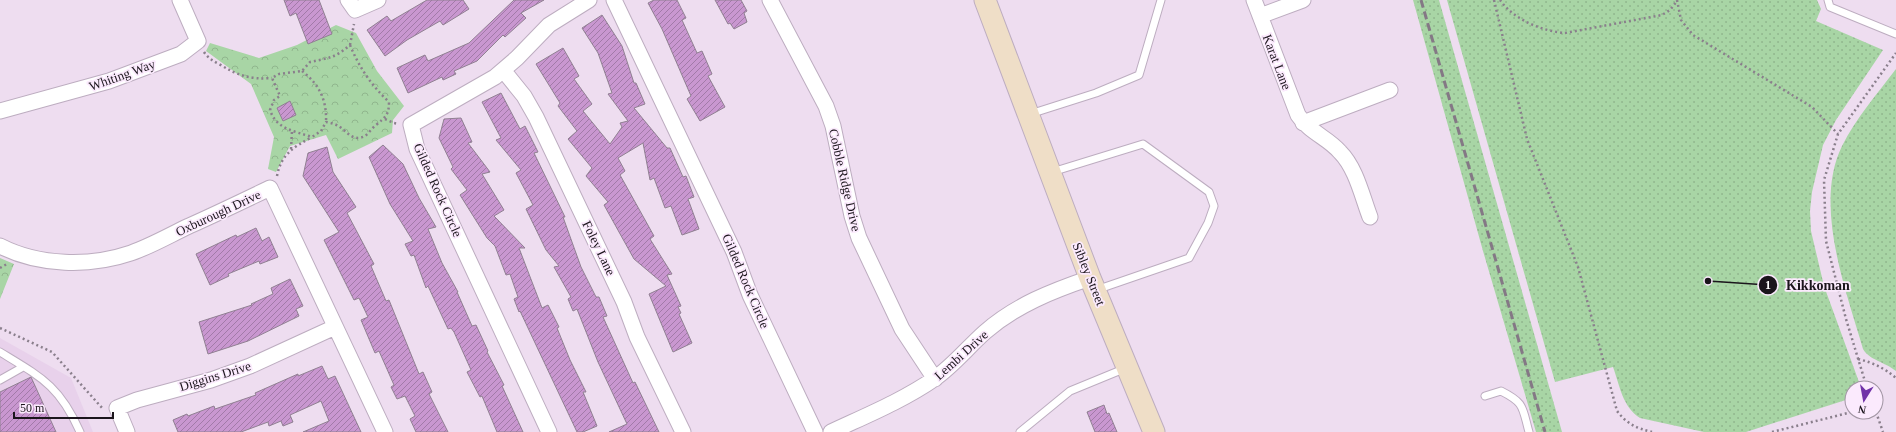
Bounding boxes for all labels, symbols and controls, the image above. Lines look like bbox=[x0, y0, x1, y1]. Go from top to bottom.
street label: Karat Lane bbox=[1260, 32, 1294, 92]
street label: Whiting Way bbox=[87, 56, 158, 94]
street label: Cobble Ridge Drive bbox=[826, 127, 864, 233]
street label: Gilded Rock Circle bbox=[411, 141, 466, 239]
street label: Oxburough Drive bbox=[173, 187, 263, 239]
street label: Foley Lane bbox=[579, 218, 619, 278]
street label: Gilded Rock Circle bbox=[719, 232, 773, 331]
street label: Sibley Street bbox=[1070, 240, 1109, 308]
callout: Kikkoman bbox=[1758, 272, 1857, 298]
text: 1 bbox=[1765, 278, 1771, 292]
text: Kikkoman bbox=[1786, 278, 1850, 293]
street label: Lembi Drive bbox=[931, 327, 991, 383]
street label: Diggins Drive bbox=[177, 358, 253, 394]
north arrow bbox=[1844, 380, 1884, 420]
scale bar bbox=[14, 394, 113, 420]
text: 50 m bbox=[20, 401, 45, 415]
text: N bbox=[1857, 403, 1867, 416]

